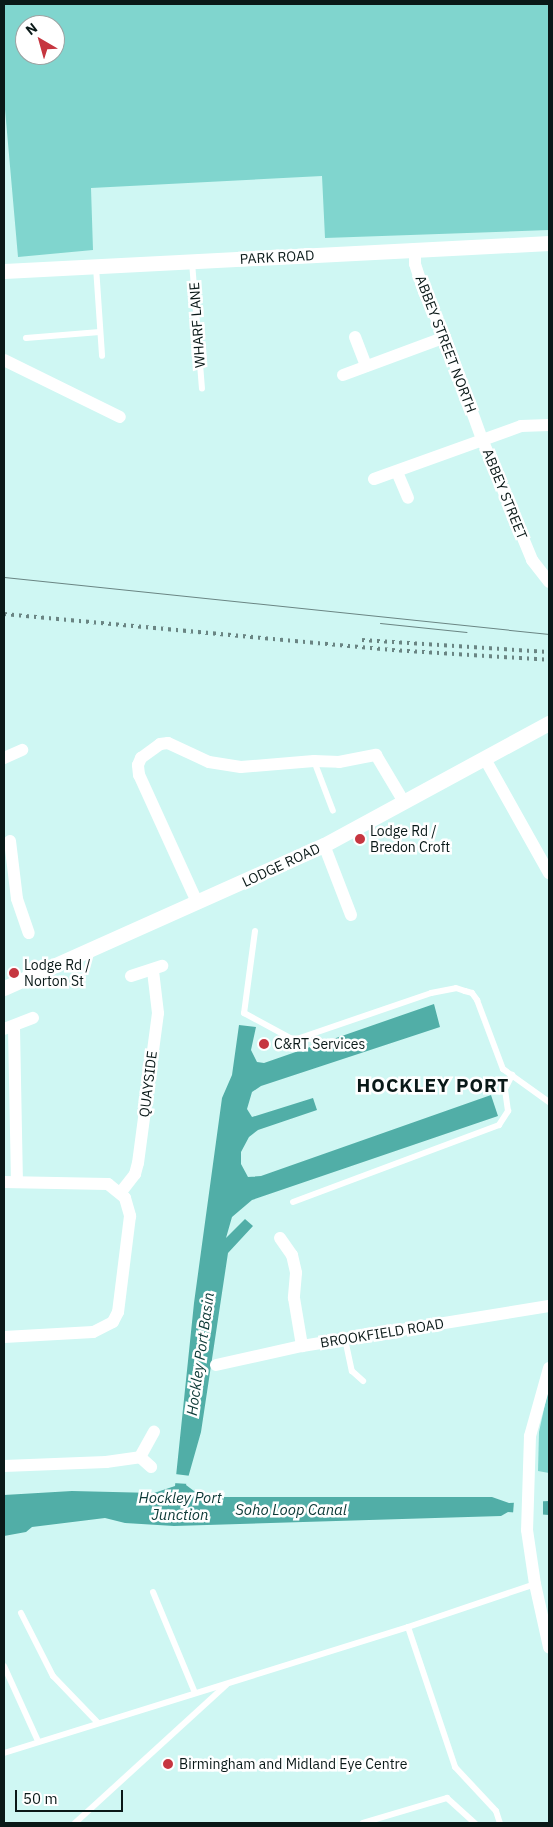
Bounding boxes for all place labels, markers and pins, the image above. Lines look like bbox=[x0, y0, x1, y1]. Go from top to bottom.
place label: Lodge Rd / Bredon Croft bbox=[370, 823, 450, 856]
marker: Lodge Rd / Bredon Croft bbox=[354, 833, 366, 845]
place label: Lodge Rd / Norton St bbox=[24, 957, 91, 990]
marker: Lodge Rd / Norton St bbox=[8, 967, 20, 979]
place label: C&RT Services bbox=[274, 1036, 365, 1052]
marker: C&RT Services bbox=[258, 1038, 270, 1050]
place label: Birmingham and Midland Eye Centre bbox=[179, 1756, 407, 1772]
marker: Birmingham and Midland Eye Centre bbox=[161, 1757, 175, 1771]

